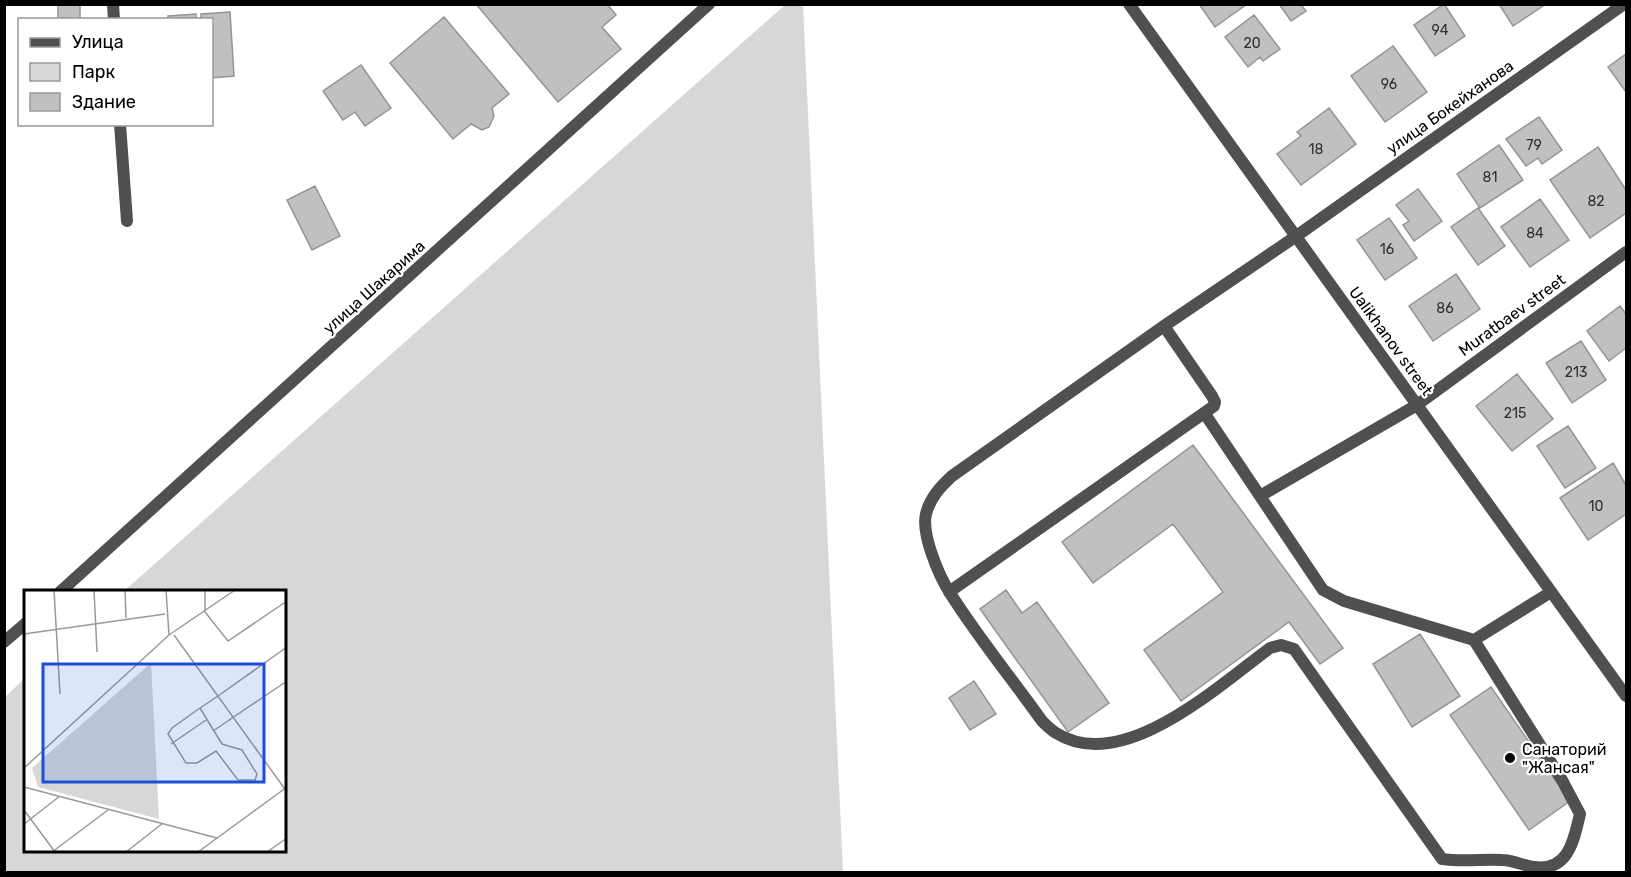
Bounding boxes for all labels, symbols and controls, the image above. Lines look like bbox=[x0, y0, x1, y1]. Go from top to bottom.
legend bbox=[18, 18, 213, 126]
house number: 94 bbox=[1432, 22, 1449, 39]
text: Улица bbox=[72, 31, 124, 53]
house number: 20 bbox=[1243, 35, 1261, 52]
street label: улица Бокейханова bbox=[1383, 56, 1517, 158]
text: Парк bbox=[72, 61, 116, 83]
house number: 96 bbox=[1381, 76, 1397, 93]
text: Здание bbox=[72, 91, 136, 113]
house number: 79 bbox=[1526, 137, 1542, 154]
house number: 18 bbox=[1309, 141, 1324, 158]
house number: 81 bbox=[1483, 169, 1497, 186]
house number: 82 bbox=[1587, 193, 1605, 210]
house number: 84 bbox=[1526, 225, 1544, 242]
street label: улица Шакарима bbox=[319, 236, 429, 338]
house number: 16 bbox=[1380, 241, 1394, 258]
street label: Muratbaev street bbox=[1455, 270, 1569, 360]
street label: Ualikhanov street bbox=[1345, 283, 1437, 399]
house number: 86 bbox=[1436, 300, 1454, 317]
house number: 213 bbox=[1565, 364, 1587, 381]
house number: 215 bbox=[1504, 405, 1526, 422]
house number: 10 bbox=[1589, 498, 1604, 515]
inset map bbox=[24, 590, 286, 853]
place label: Санаторий "Жансая" bbox=[1522, 740, 1606, 777]
marker: Санаторий "Жансая" bbox=[1503, 751, 1517, 765]

